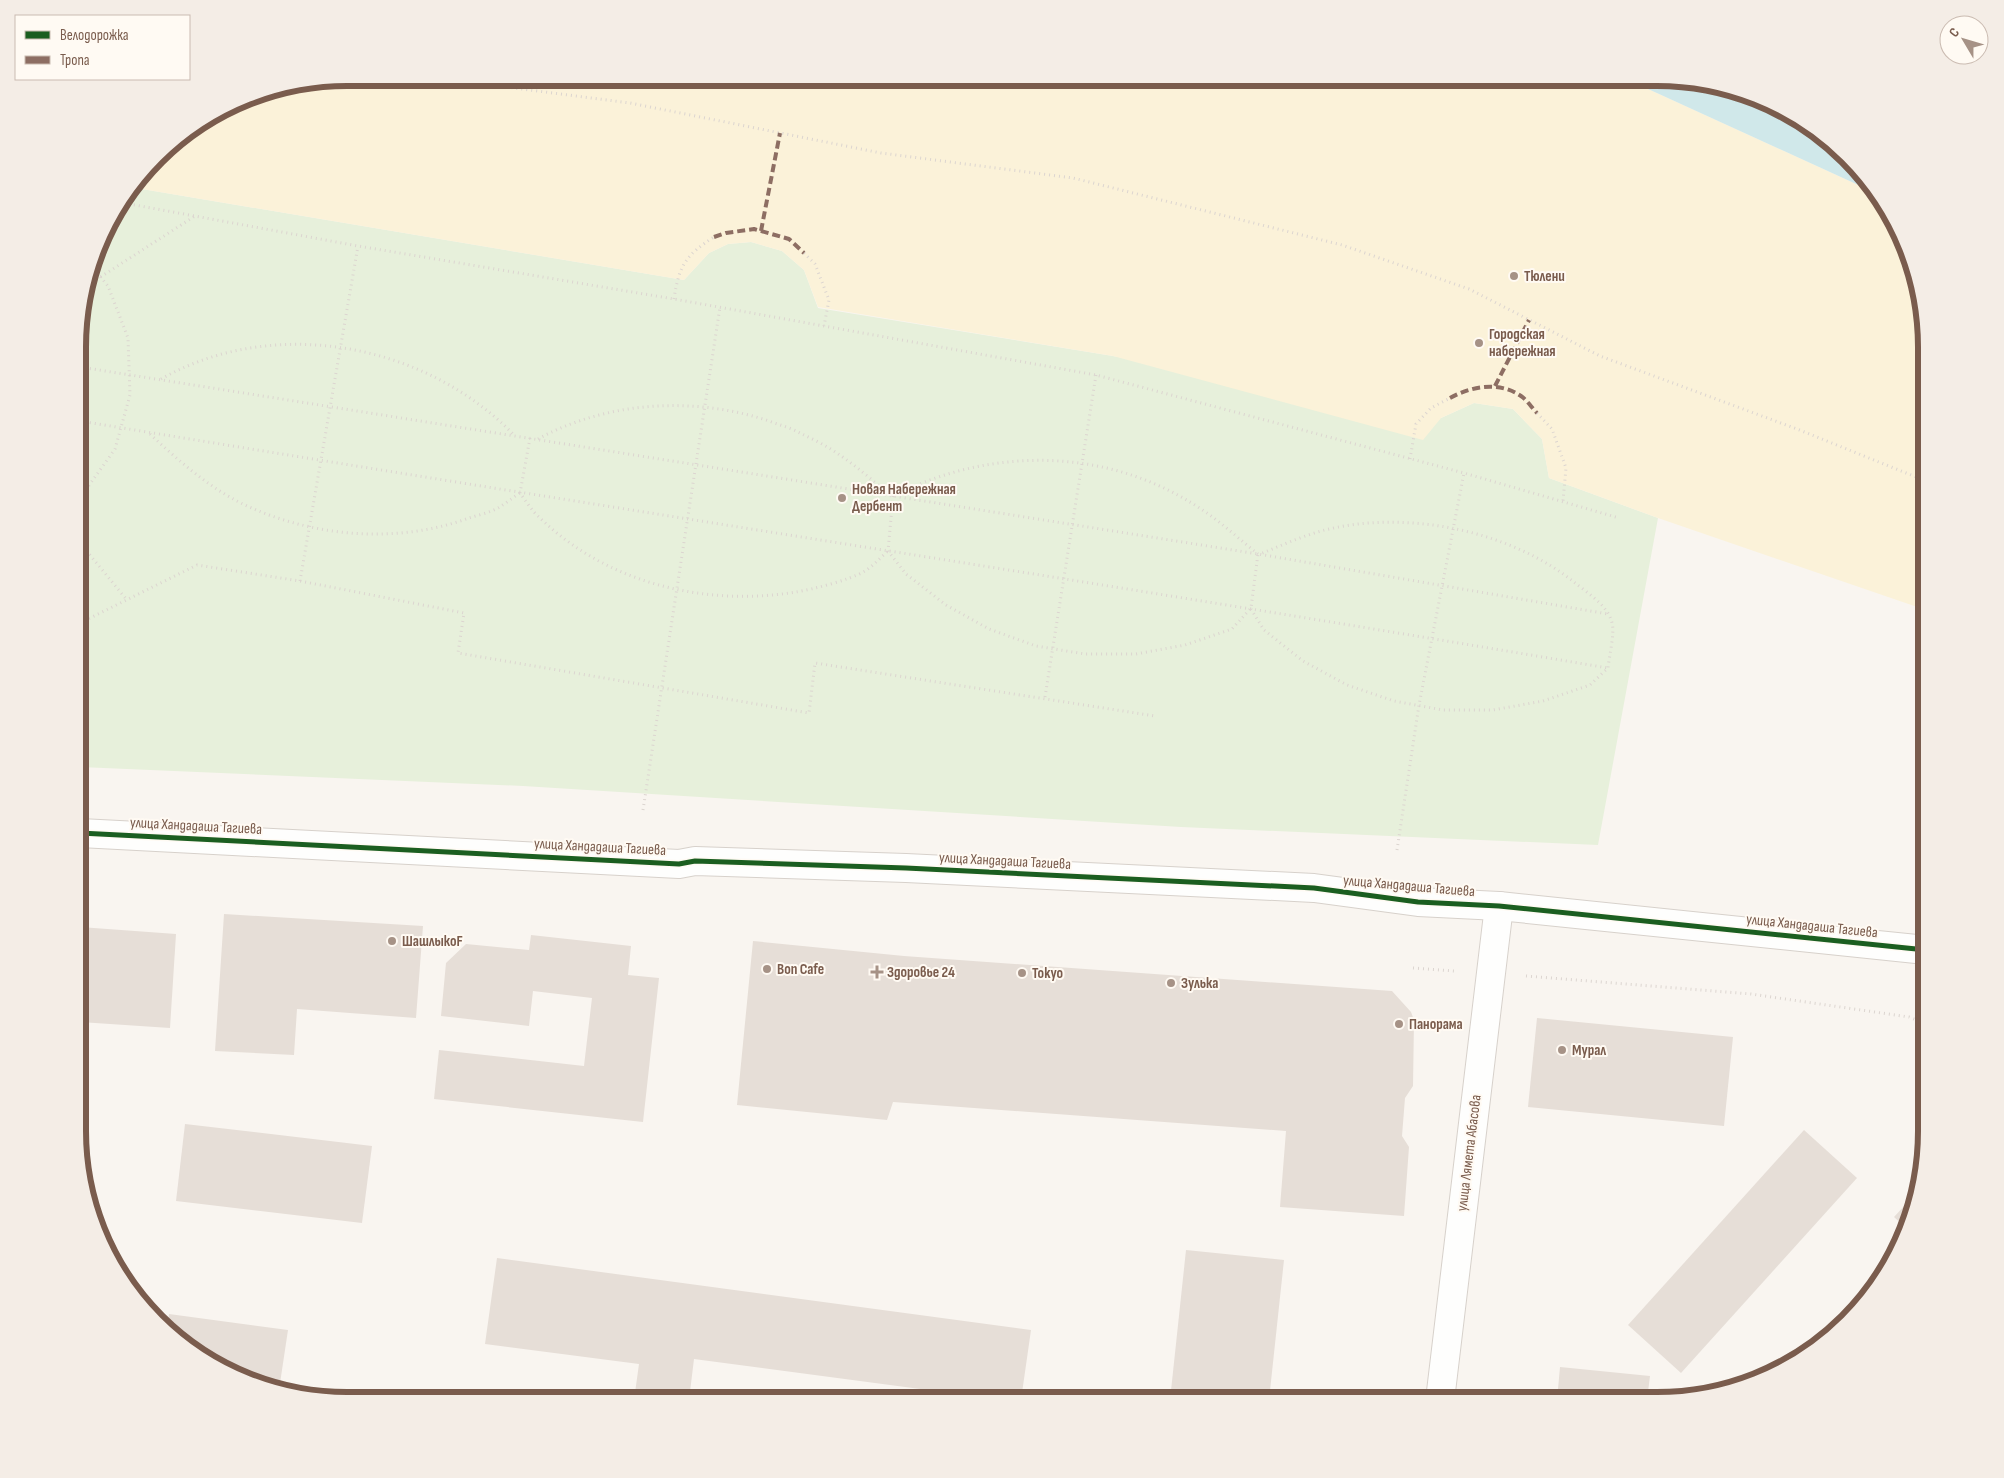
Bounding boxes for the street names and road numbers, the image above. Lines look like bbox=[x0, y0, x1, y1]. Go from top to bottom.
street label: улица Хандадаша Тагиева bbox=[129, 813, 263, 839]
street label: улица Хандадаша Тагиева bbox=[533, 834, 667, 860]
street label: улица Хандадаша Тагиева bbox=[938, 848, 1072, 874]
street label: улица Хандадаша Тагиева bbox=[1342, 871, 1476, 901]
street label: улица Хандадаша Тагиева bbox=[1745, 910, 1879, 942]
street label: улица Лямета Абасова bbox=[1452, 1093, 1486, 1212]

